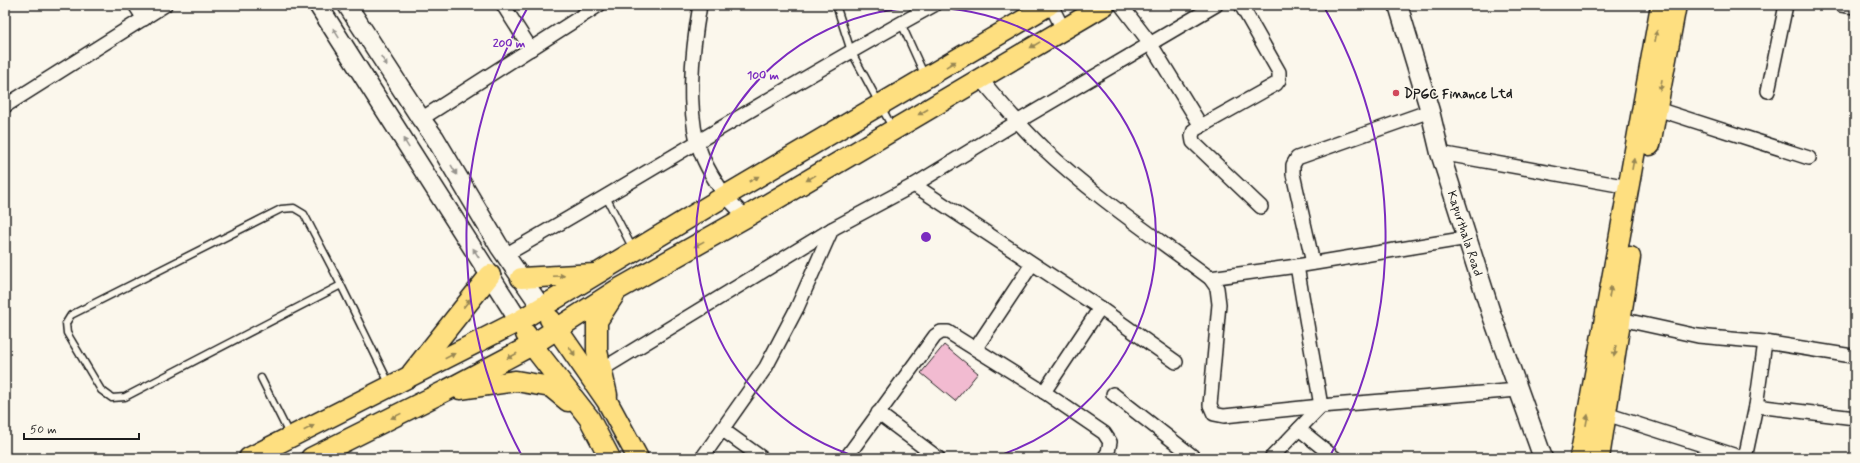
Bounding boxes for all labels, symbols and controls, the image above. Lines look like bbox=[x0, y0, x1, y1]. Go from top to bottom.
one-way arrow bbox=[333, 27, 340, 39]
one-way arrow bbox=[1653, 30, 1659, 42]
text: 200 m bbox=[493, 36, 526, 52]
one-way arrow bbox=[1029, 42, 1041, 49]
one-way arrow bbox=[380, 56, 388, 66]
one-way arrow bbox=[945, 60, 957, 67]
text: 100 m bbox=[747, 68, 780, 84]
one-way arrow bbox=[1658, 79, 1664, 91]
place label: DPGC Finance Ltd bbox=[1404, 86, 1513, 103]
marker: DPGC Finance Ltd bbox=[1391, 88, 1401, 98]
one-way arrow bbox=[917, 109, 929, 116]
one-way arrow bbox=[402, 138, 410, 148]
one-way arrow bbox=[1630, 158, 1636, 170]
one-way arrow bbox=[451, 164, 458, 176]
one-way arrow bbox=[749, 175, 760, 182]
one-way arrow bbox=[805, 175, 817, 182]
street label: Kapurthala Road bbox=[1443, 188, 1486, 278]
centre of rings bbox=[919, 230, 933, 244]
one-way arrow bbox=[693, 240, 705, 247]
one-way arrow bbox=[472, 248, 480, 258]
one-way arrow bbox=[553, 273, 565, 280]
one-way arrow bbox=[1607, 286, 1613, 298]
one-way arrow bbox=[463, 297, 472, 308]
one-way arrow bbox=[1612, 345, 1618, 357]
one-way arrow bbox=[568, 346, 576, 356]
one-way arrow bbox=[444, 353, 456, 359]
one-way arrow bbox=[506, 353, 517, 359]
one-way arrow bbox=[390, 412, 402, 419]
one-way arrow bbox=[1584, 413, 1590, 426]
scale bar bbox=[24, 415, 139, 441]
text: 50 m bbox=[30, 422, 57, 438]
one-way arrow bbox=[303, 424, 315, 431]

